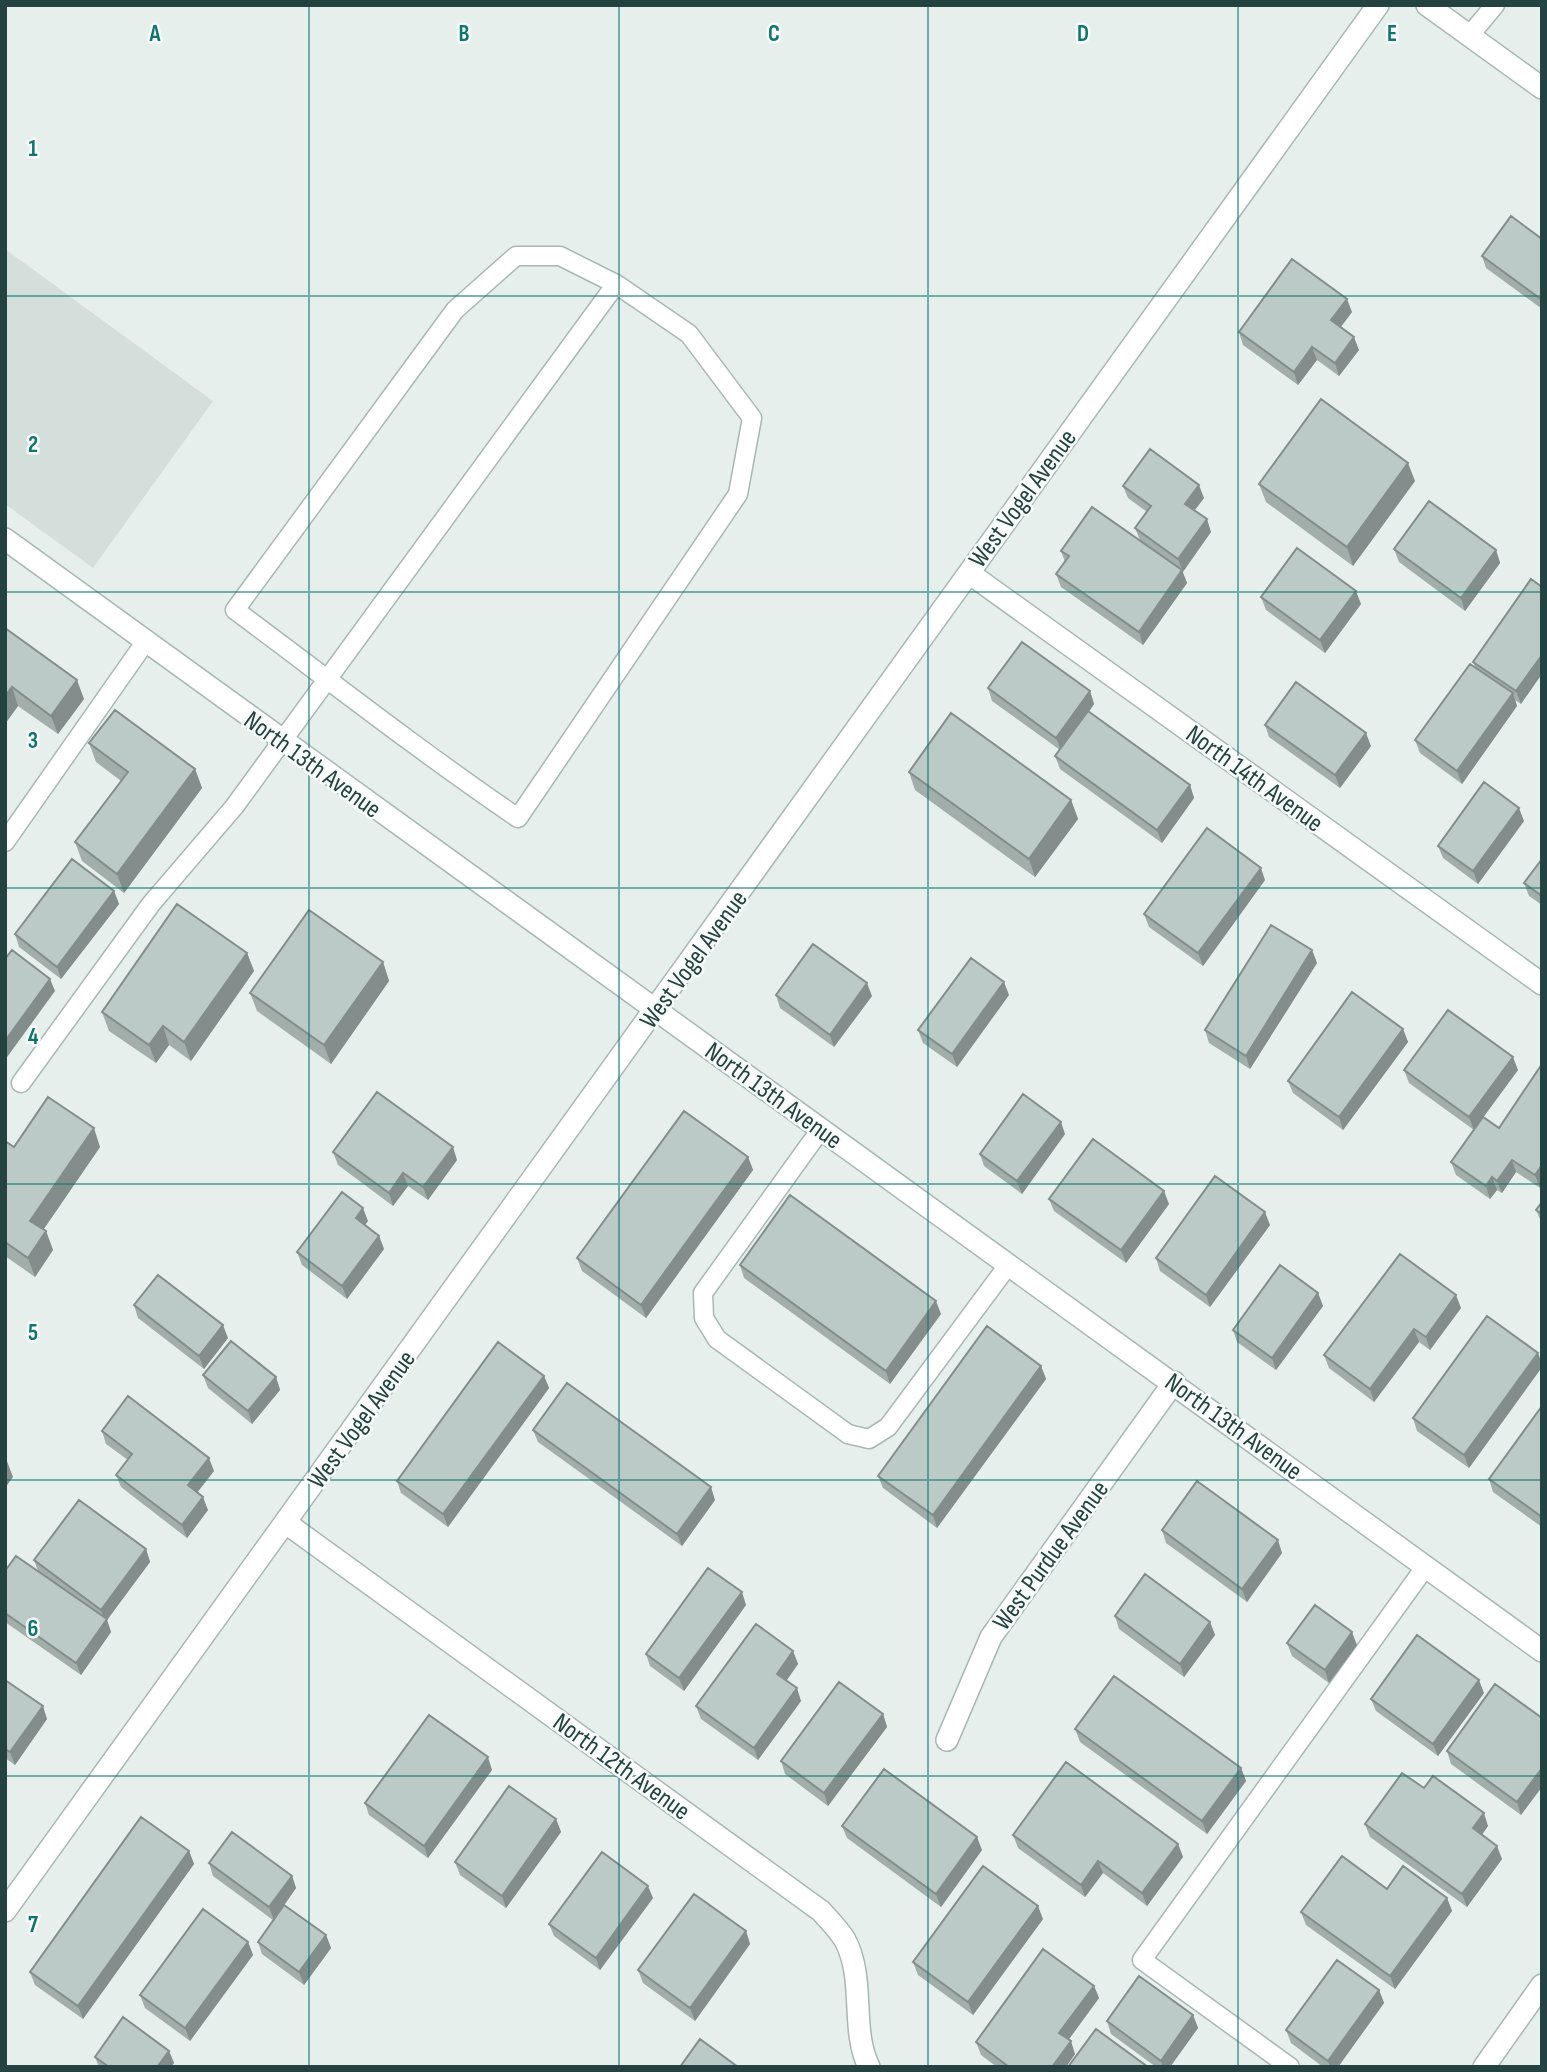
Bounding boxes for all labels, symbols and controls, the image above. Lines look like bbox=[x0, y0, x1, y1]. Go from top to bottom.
text: A bbox=[149, 20, 162, 48]
text: B bbox=[459, 20, 470, 48]
text: C bbox=[768, 20, 780, 48]
text: D bbox=[1077, 20, 1089, 48]
text: E bbox=[1387, 20, 1397, 48]
text: 1 bbox=[28, 135, 38, 163]
street label: West Vogel Avenue bbox=[963, 424, 1084, 574]
text: 2 bbox=[28, 431, 38, 459]
street label: North 13th Avenue bbox=[238, 705, 387, 825]
street label: North 14th Avenue bbox=[1180, 719, 1329, 839]
text: 3 bbox=[28, 727, 38, 755]
street label: West Vogel Avenue bbox=[634, 885, 755, 1035]
text: 4 bbox=[28, 1023, 39, 1051]
street label: North 13th Avenue bbox=[699, 1036, 848, 1156]
text: 5 bbox=[28, 1319, 38, 1347]
street label: West Vogel Avenue bbox=[302, 1345, 423, 1495]
street label: North 13th Avenue bbox=[1159, 1367, 1308, 1487]
street label: West Purdue Avenue bbox=[987, 1475, 1116, 1637]
text: 6 bbox=[28, 1615, 38, 1643]
street label: North 12th Avenue bbox=[547, 1707, 696, 1827]
text: 7 bbox=[28, 1911, 38, 1939]

